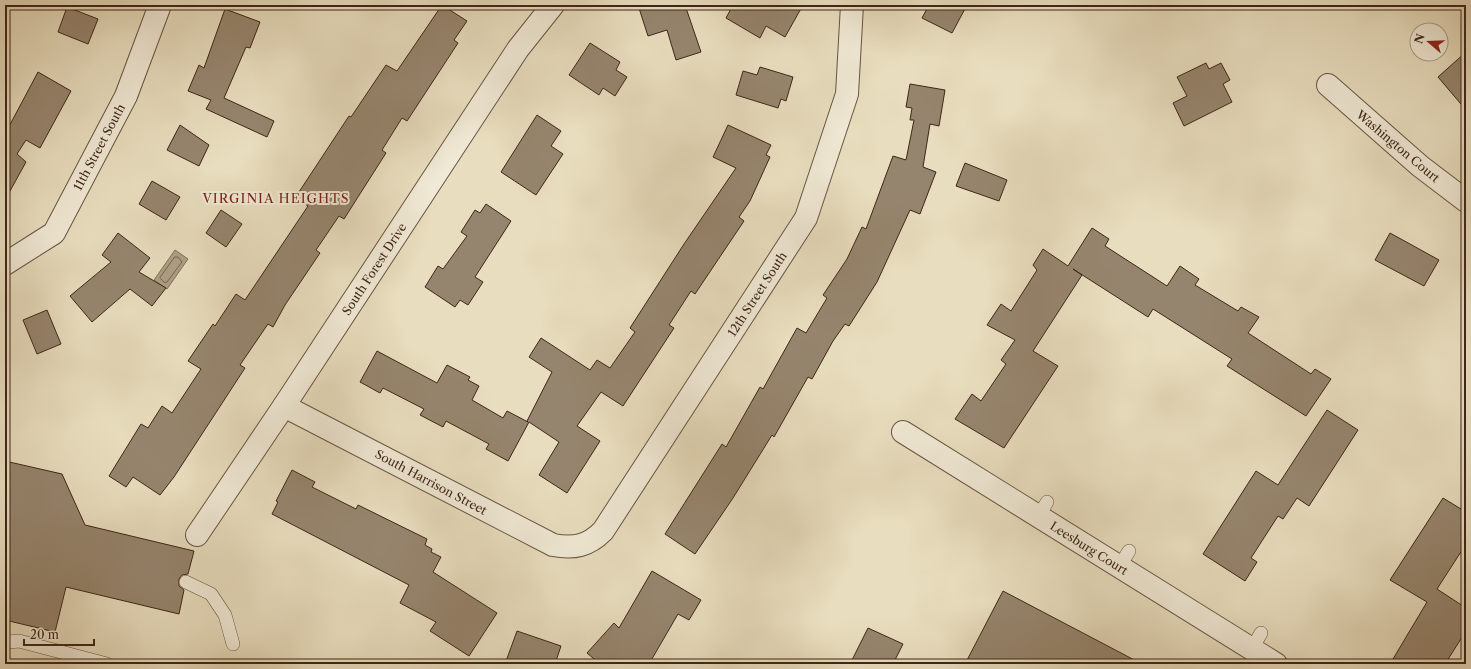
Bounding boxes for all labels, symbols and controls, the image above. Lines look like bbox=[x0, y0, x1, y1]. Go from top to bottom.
north arrow bbox=[1409, 22, 1449, 62]
text: N bbox=[1411, 32, 1428, 46]
street label: 11th Street South bbox=[70, 101, 128, 193]
street label: Washington Court bbox=[1352, 106, 1443, 186]
district label: VIRGINIA HEIGHTS bbox=[201, 190, 350, 206]
street label: South Forest Drive bbox=[339, 220, 410, 318]
street label: 12th Street South bbox=[724, 248, 790, 339]
street label: South Harrison Street bbox=[373, 446, 490, 518]
street label: Leesburg Court bbox=[1047, 518, 1131, 578]
scale bar bbox=[24, 621, 94, 647]
text: 20 m bbox=[30, 627, 59, 642]

